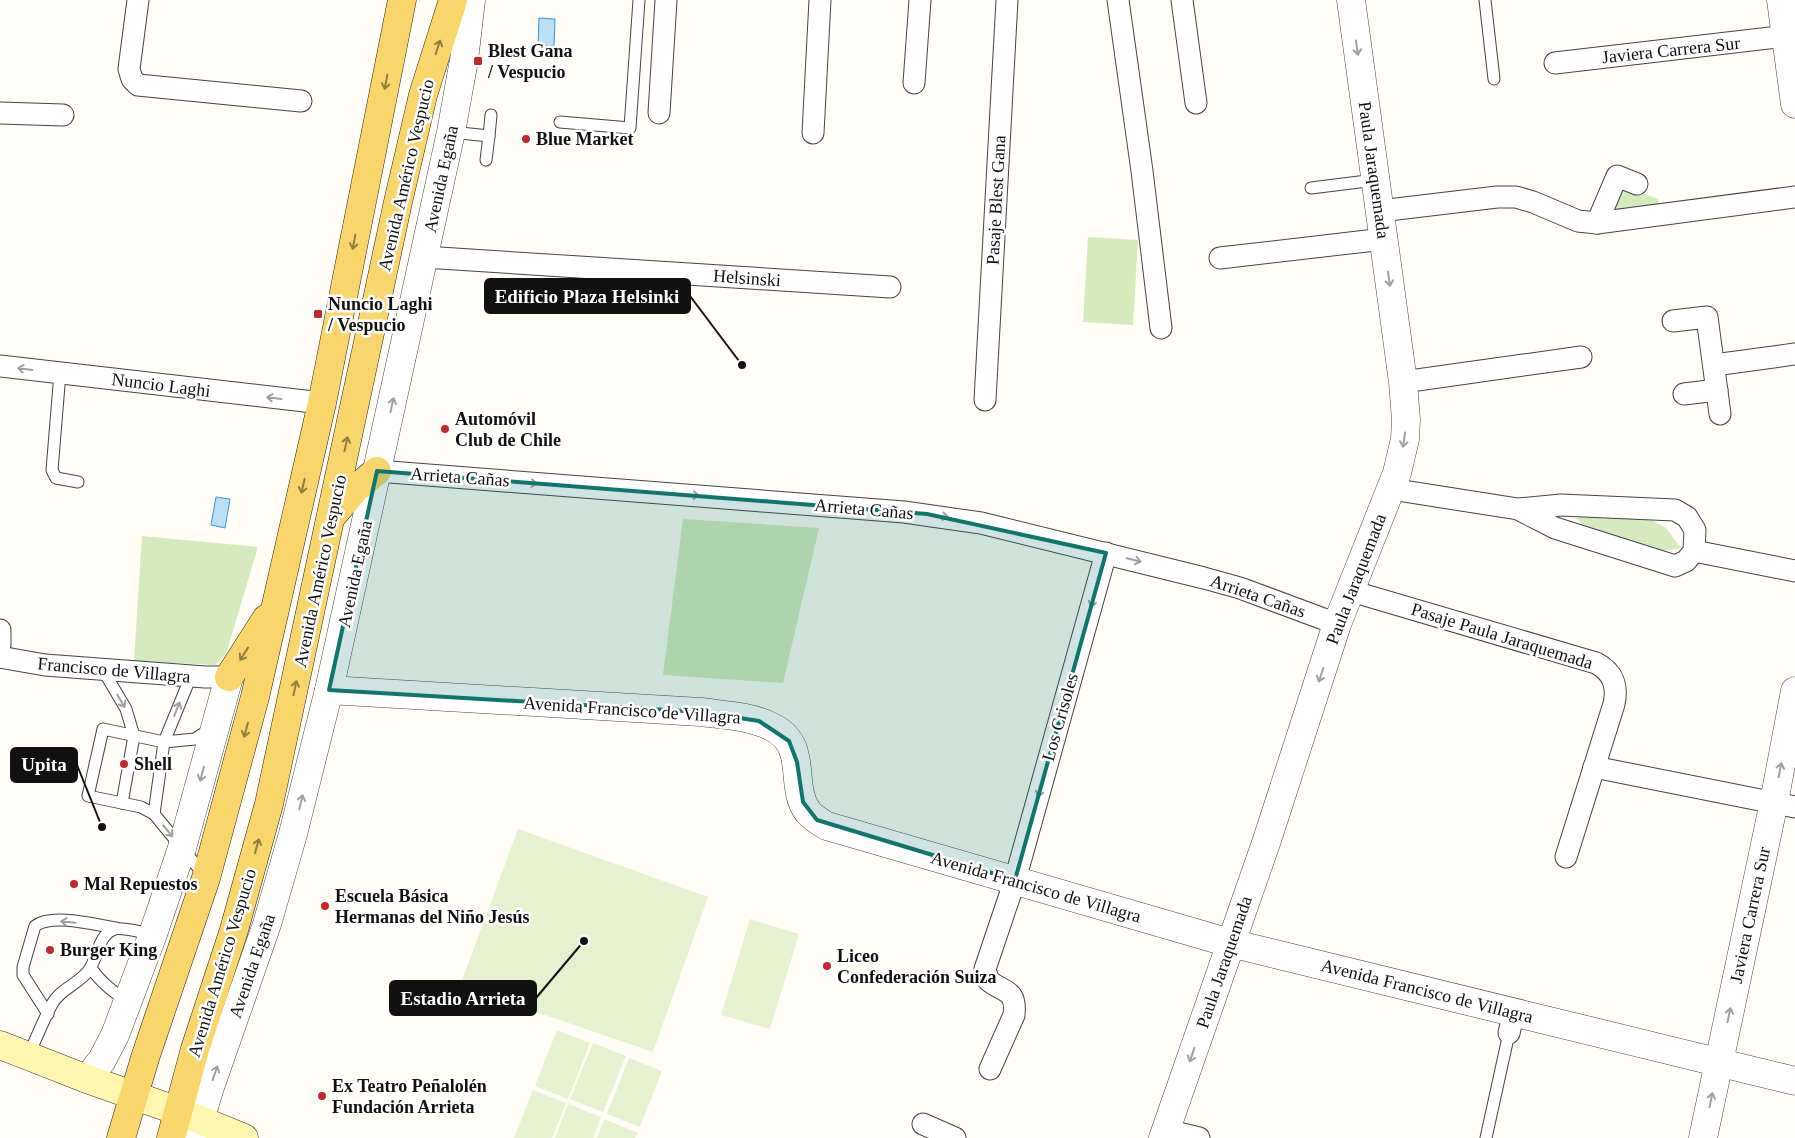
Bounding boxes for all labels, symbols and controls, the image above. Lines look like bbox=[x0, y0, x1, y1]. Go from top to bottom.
street label: Javiera Carrera Sur bbox=[1601, 33, 1741, 67]
one-way arrow bbox=[434, 39, 444, 55]
one-way arrow bbox=[1352, 40, 1362, 56]
place label: Blest Gana / Vespucio bbox=[487, 41, 573, 82]
marker: Blest Gana / Vespucio bbox=[472, 55, 484, 67]
one-way arrow bbox=[380, 74, 390, 90]
street label: Avenida Américo Vespucio bbox=[374, 77, 438, 273]
street label: Paula Jaraquemada bbox=[1354, 100, 1394, 240]
street label: Avenida Egaña bbox=[420, 124, 462, 234]
place label: Blue Market bbox=[536, 129, 633, 149]
marker: Blue Market bbox=[520, 133, 532, 145]
street label: Pasaje Blest Gana bbox=[983, 135, 1009, 265]
one-way arrow bbox=[349, 233, 358, 249]
street label: Helsinski bbox=[712, 266, 782, 290]
one-way arrow bbox=[1384, 270, 1394, 286]
callout: Edificio Plaza Helsinki bbox=[485, 279, 690, 313]
text: Edificio Plaza Helsinki bbox=[495, 286, 679, 307]
place label: Nuncio Laghi / Vespucio bbox=[327, 294, 433, 335]
marker: Nuncio Laghi / Vespucio bbox=[312, 308, 324, 320]
one-way arrow bbox=[18, 364, 34, 374]
street label: Nuncio Laghi bbox=[110, 369, 212, 401]
one-way arrow bbox=[266, 393, 282, 403]
one-way arrow bbox=[388, 397, 397, 413]
place label: Automóvil Club de Chile bbox=[455, 409, 561, 450]
marker: Automóvil Club de Chile bbox=[439, 423, 451, 435]
one-way arrow bbox=[1399, 432, 1409, 448]
one-way arrow bbox=[342, 436, 352, 452]
street label: Arrieta Cañas bbox=[410, 464, 510, 490]
street label: Avenida Américo Vespucio bbox=[290, 473, 350, 669]
one-way arrow bbox=[298, 478, 308, 494]
one-way arrow bbox=[522, 478, 538, 488]
one-way arrow bbox=[684, 491, 700, 500]
street label: Arrieta Cañas bbox=[814, 495, 914, 523]
one-way arrow bbox=[933, 511, 949, 521]
street label: Paula Jaraquemada bbox=[1322, 511, 1390, 647]
street label: Avenida Egaña bbox=[334, 519, 376, 629]
one-way arrow bbox=[1125, 556, 1141, 565]
street label: Arrieta Cañas bbox=[1208, 570, 1308, 622]
one-way arrow bbox=[1087, 591, 1097, 607]
street label: Pasaje Paula Jaraquemada bbox=[1409, 599, 1595, 673]
one-way arrow bbox=[239, 646, 249, 660]
street label: Francisco de Villagra bbox=[37, 653, 191, 687]
one-way arrow bbox=[1315, 667, 1325, 683]
street label: Los Crisoles bbox=[1038, 671, 1082, 763]
one-way arrow bbox=[291, 681, 300, 697]
street label: Avenida Francisco de Villagra bbox=[523, 692, 741, 728]
one-way arrow bbox=[116, 694, 126, 709]
one-way arrow bbox=[172, 702, 182, 717]
one-way arrow bbox=[241, 721, 250, 737]
callout: Upita bbox=[11, 748, 77, 782]
text: Upita bbox=[21, 754, 67, 775]
place label: Shell bbox=[134, 754, 172, 774]
marker: Shell bbox=[118, 758, 130, 770]
one-way arrow bbox=[1776, 763, 1785, 779]
one-way arrow bbox=[197, 766, 206, 782]
one-way arrow bbox=[1035, 782, 1044, 798]
one-way arrow bbox=[297, 794, 306, 810]
one-way arrow bbox=[162, 824, 173, 837]
one-way arrow bbox=[253, 839, 263, 855]
street label: Javiera Carrera Sur bbox=[1726, 845, 1774, 985]
street label: Avenida Francisco de Villagra bbox=[929, 847, 1143, 927]
street label: Avenida Américo Vespucio bbox=[184, 866, 260, 1060]
place label: Mal Repuestos bbox=[84, 874, 198, 894]
marker: Mal Repuestos bbox=[68, 878, 80, 890]
place label: Escuela Básica Hermanas del Niño Jesús bbox=[335, 886, 530, 927]
street label: Paula Jaraquemada bbox=[1192, 893, 1256, 1031]
marker: Escuela Básica Hermanas del Niño Jesús bbox=[319, 900, 331, 912]
street label: Avenida Egaña bbox=[225, 911, 279, 1021]
one-way arrow bbox=[60, 917, 76, 927]
place label: Burger King bbox=[60, 940, 157, 960]
marker: Burger King bbox=[44, 944, 56, 956]
place label: Liceo Confederación Suiza bbox=[837, 946, 997, 987]
street label: Avenida Francisco de Villagra bbox=[1319, 955, 1535, 1027]
marker: Liceo Confederación Suiza bbox=[821, 960, 833, 972]
callout: Estadio Arrieta bbox=[390, 981, 536, 1015]
text: Estadio Arrieta bbox=[400, 988, 526, 1009]
one-way arrow bbox=[1725, 1007, 1734, 1023]
one-way arrow bbox=[1187, 1047, 1196, 1062]
one-way arrow bbox=[211, 1066, 220, 1082]
place label: Ex Teatro Peñalolén Fundación Arrieta bbox=[332, 1076, 487, 1117]
marker: Ex Teatro Peñalolén Fundación Arrieta bbox=[316, 1090, 328, 1102]
one-way arrow bbox=[1706, 1093, 1716, 1109]

